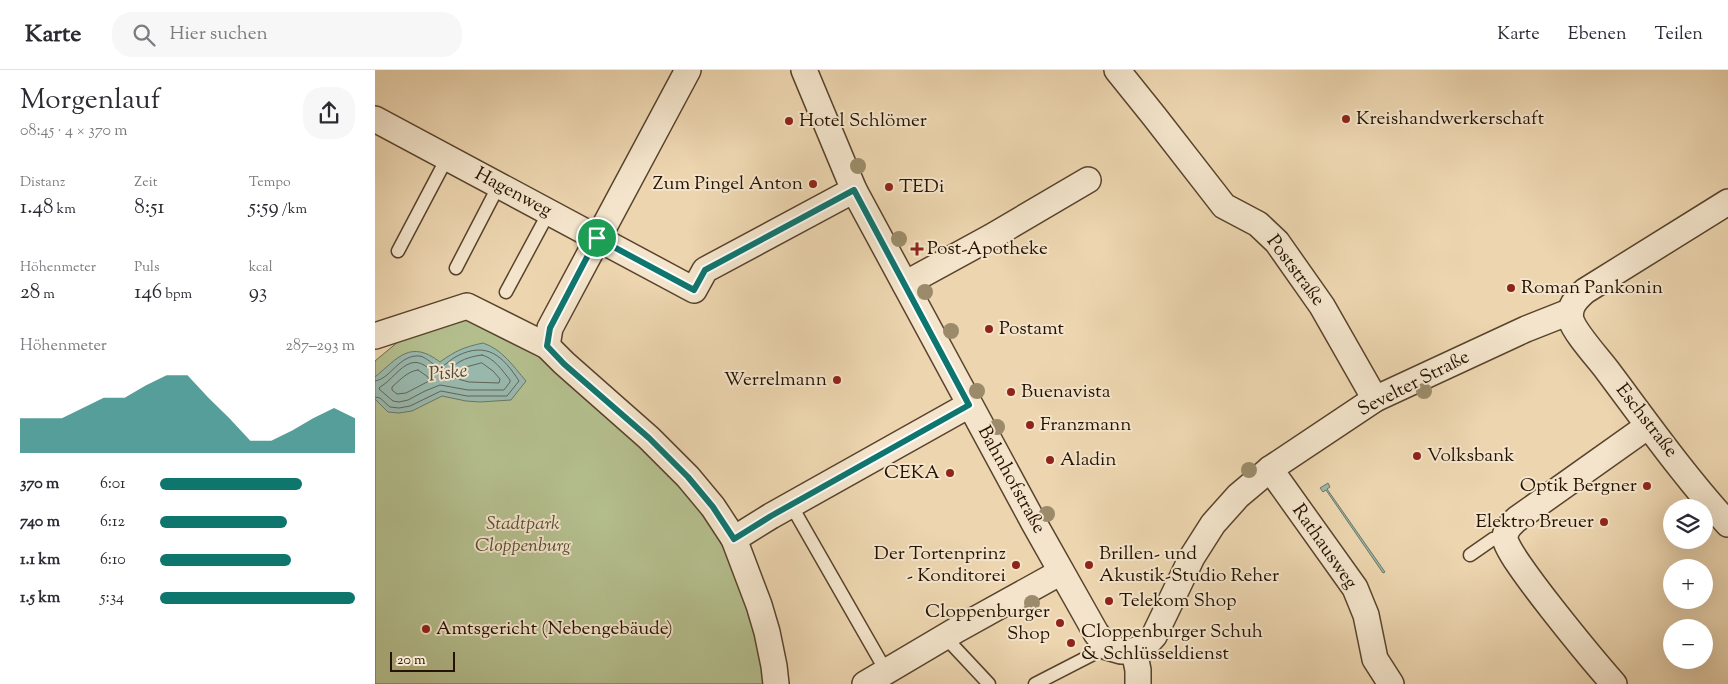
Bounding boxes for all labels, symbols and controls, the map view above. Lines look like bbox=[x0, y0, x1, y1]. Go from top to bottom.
search box bbox=[112, 12, 462, 57]
text: Karte bbox=[25, 18, 82, 52]
icon: search bbox=[130, 21, 158, 49]
text: Hier suchen bbox=[170, 21, 268, 48]
text: Karte bbox=[1497, 22, 1540, 48]
text: Ebenen bbox=[1568, 22, 1627, 48]
text: Teilen bbox=[1655, 22, 1703, 48]
text: Morgenlauf bbox=[20, 81, 160, 121]
button: share bbox=[303, 87, 355, 139]
place label: Kreishandwerkerschaft bbox=[1356, 106, 1545, 133]
place label: Hotel Schlömer bbox=[799, 108, 927, 135]
marker: Kreishandwerkerschaft bbox=[1340, 113, 1352, 125]
marker: Hotel Schlömer bbox=[783, 115, 795, 127]
text: 08:45 · 4 × 370 m bbox=[20, 120, 128, 143]
street label: Hagenweg bbox=[470, 161, 556, 225]
place label: Zum Pingel Anton bbox=[653, 171, 803, 198]
text: Distanz bbox=[20, 173, 65, 193]
text: Zeit bbox=[134, 173, 157, 193]
text: Tempo bbox=[249, 173, 291, 193]
place label: TEDi bbox=[899, 174, 944, 201]
marker: Zum Pingel Anton bbox=[807, 178, 819, 190]
marker: TEDi bbox=[883, 181, 895, 193]
text: 1.48 bbox=[20, 193, 54, 223]
text: 8:51 bbox=[134, 193, 165, 223]
text: 5:59 bbox=[249, 193, 279, 223]
text: km bbox=[54, 200, 76, 220]
text: /km bbox=[279, 200, 307, 220]
pin bbox=[576, 217, 618, 259]
icon: arrive bbox=[583, 224, 611, 252]
street label: Poststraße bbox=[1259, 230, 1331, 312]
place label: Post-Apotheke bbox=[927, 236, 1048, 263]
marker: Post-Apotheke bbox=[911, 243, 923, 255]
text: Höhenmeter bbox=[20, 258, 96, 278]
text: Puls bbox=[134, 258, 160, 278]
text: kcal bbox=[249, 258, 273, 278]
place label: Roman Pankonin bbox=[1521, 275, 1663, 302]
text: 28 bbox=[20, 278, 40, 308]
text: 146 bbox=[134, 278, 162, 308]
text: 93 bbox=[249, 278, 267, 308]
marker: Roman Pankonin bbox=[1505, 282, 1517, 294]
text: m bbox=[40, 285, 55, 305]
text: bpm bbox=[162, 285, 192, 305]
place label: Postamt bbox=[999, 316, 1065, 343]
marker: Postamt bbox=[983, 323, 995, 335]
text: Höhenmeter bbox=[20, 335, 107, 358]
text: 287–293 m bbox=[286, 335, 355, 358]
street label: Sevelter Straße bbox=[1353, 344, 1475, 424]
water label: Piske bbox=[427, 357, 469, 391]
place label: Werrelmann bbox=[724, 367, 827, 394]
marker: Werrelmann bbox=[831, 374, 843, 386]
street label: Eschstraße bbox=[1608, 378, 1684, 464]
place label: Buenavista bbox=[1021, 379, 1111, 406]
marker: Buenavista bbox=[1005, 386, 1017, 398]
place label: Franzmann bbox=[1040, 412, 1131, 439]
marker: Franzmann bbox=[1024, 419, 1036, 431]
street label: Bahnhofstraße bbox=[970, 421, 1052, 539]
place label: Volksbank bbox=[1427, 443, 1515, 470]
place label: Aladin bbox=[1060, 447, 1117, 474]
marker: Volksbank bbox=[1411, 450, 1423, 462]
marker: Aladin bbox=[1044, 454, 1056, 466]
place label: CEKA bbox=[884, 460, 941, 487]
marker: CEKA bbox=[944, 467, 956, 479]
text: 370 m bbox=[20, 473, 59, 496]
text: 6:01 bbox=[100, 473, 126, 496]
place label: Optik Bergner bbox=[1520, 473, 1637, 500]
marker: Optik Bergner bbox=[1641, 480, 1653, 492]
street label: Rathausweg bbox=[1285, 499, 1363, 595]
map controls bbox=[1663, 499, 1713, 669]
button: layers bbox=[1663, 499, 1713, 549]
place label: Elektro Breuer bbox=[1476, 509, 1594, 536]
text: 740 m bbox=[20, 511, 60, 534]
text: 6:12 bbox=[100, 511, 125, 534]
park label: Stadtpark Cloppenburg bbox=[475, 511, 571, 560]
marker: Elektro Breuer bbox=[1598, 516, 1610, 528]
place label: Der Tortenprinz - Konditorei bbox=[874, 541, 1006, 590]
place label: Brillen- und Akustik-Studio Reher bbox=[1099, 541, 1279, 590]
text: 1.1 km bbox=[20, 549, 60, 572]
text: 6:10 bbox=[100, 549, 126, 572]
marker: Der Tortenprinz - Konditorei bbox=[1010, 559, 1022, 571]
marker: Brillen- und Akustik-Studio Reher bbox=[1083, 559, 1095, 571]
button: + bbox=[1663, 559, 1713, 609]
text: 1.5 km bbox=[20, 587, 60, 610]
text: 5:34 bbox=[100, 587, 124, 610]
place label: Telekom Shop bbox=[1119, 588, 1237, 615]
marker: Telekom Shop bbox=[1103, 595, 1115, 607]
place label: Cloppenburger Shop bbox=[925, 599, 1050, 648]
place label: Amtsgericht (Nebengebäude) bbox=[436, 616, 673, 643]
marker: Cloppenburger Shop bbox=[1054, 617, 1066, 629]
place label: Cloppenburger Schuh & Schlüsseldienst bbox=[1081, 619, 1263, 668]
button: − bbox=[1663, 619, 1713, 669]
marker: Amtsgericht (Nebengebäude) bbox=[420, 623, 432, 635]
marker: Cloppenburger Schuh & Schlüsseldienst bbox=[1065, 637, 1077, 649]
scale bar bbox=[390, 649, 455, 672]
text: 20 m bbox=[397, 651, 426, 671]

